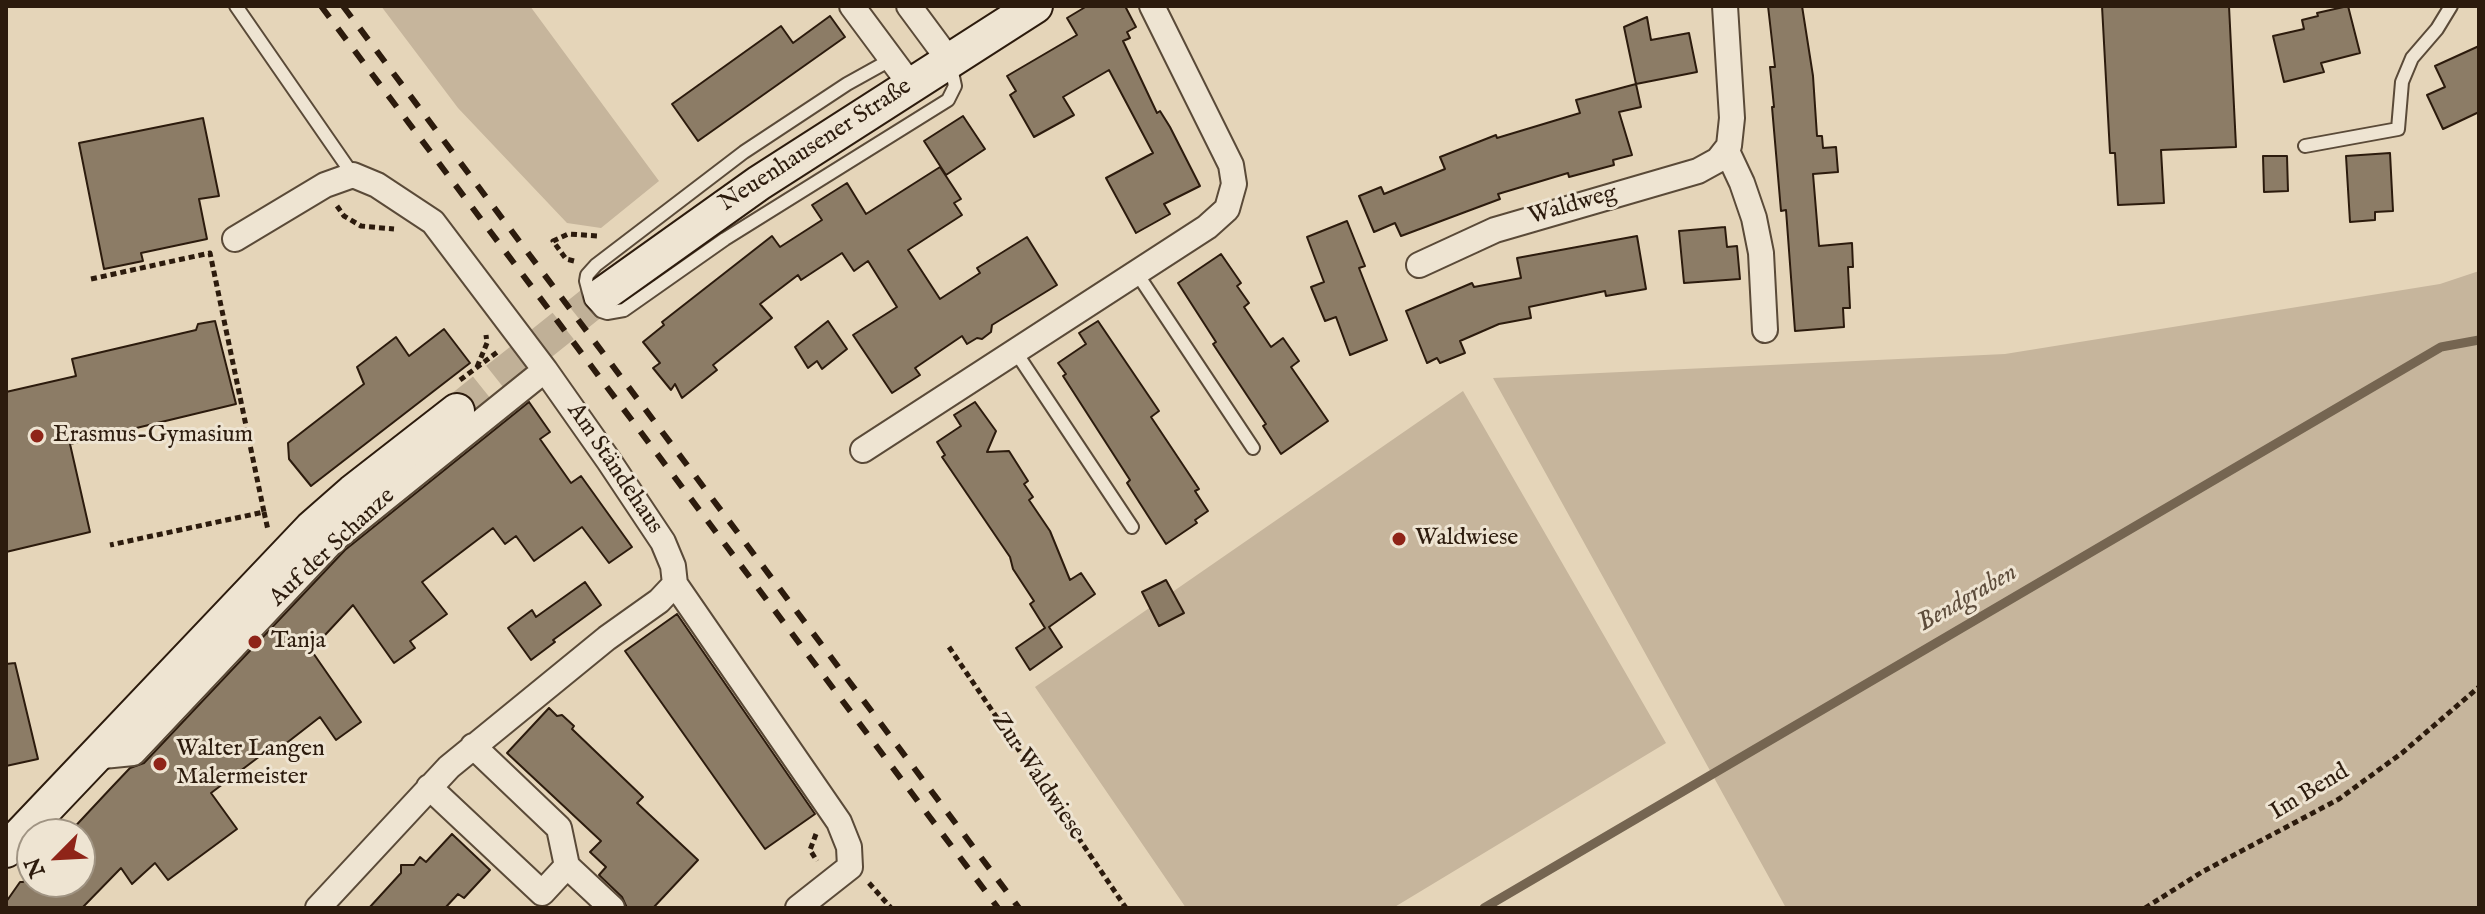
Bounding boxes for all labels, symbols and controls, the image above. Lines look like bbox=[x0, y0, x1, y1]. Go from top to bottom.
street label: Neuenhausener Straße bbox=[714, 73, 918, 219]
street label: Waldweg bbox=[1526, 180, 1620, 232]
street label: Am Ständehaus bbox=[560, 398, 668, 540]
place label: Erasmus-Gymasium bbox=[53, 422, 253, 450]
marker: Erasmus-Gymasium bbox=[28, 427, 46, 445]
street label: Auf der Schanze bbox=[264, 483, 402, 613]
place label: Waldwiese bbox=[1415, 525, 1518, 553]
marker: Waldwiese bbox=[1390, 530, 1408, 548]
water label: Bendgraben bbox=[1912, 558, 2024, 640]
place label: Tanja bbox=[271, 628, 326, 656]
marker: Tanja bbox=[246, 633, 264, 651]
street label: Zur Waldwiese bbox=[984, 708, 1090, 846]
place label: Walter Langen Malermeister bbox=[176, 736, 325, 792]
marker: Walter Langen Malermeister bbox=[151, 755, 169, 773]
street label: Im Bend bbox=[2265, 758, 2355, 828]
north arrow bbox=[16, 818, 96, 898]
text: N bbox=[19, 853, 53, 881]

